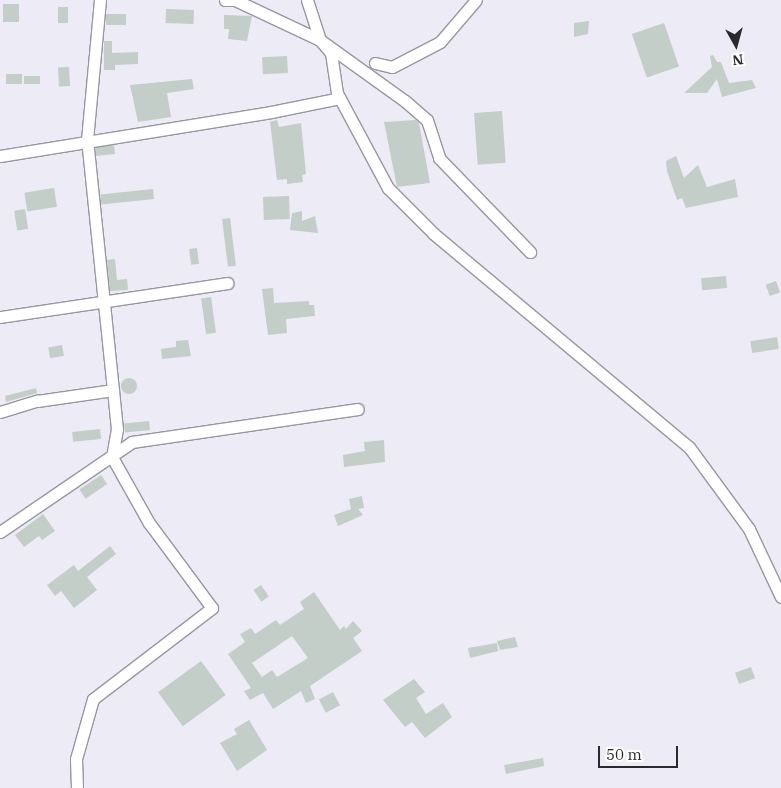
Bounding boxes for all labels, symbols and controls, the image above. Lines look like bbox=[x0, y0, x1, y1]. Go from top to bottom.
north arrow bbox=[711, 20, 761, 70]
text: N bbox=[731, 50, 744, 69]
scale bar bbox=[601, 736, 681, 768]
text: 50 m bbox=[606, 745, 642, 764]

